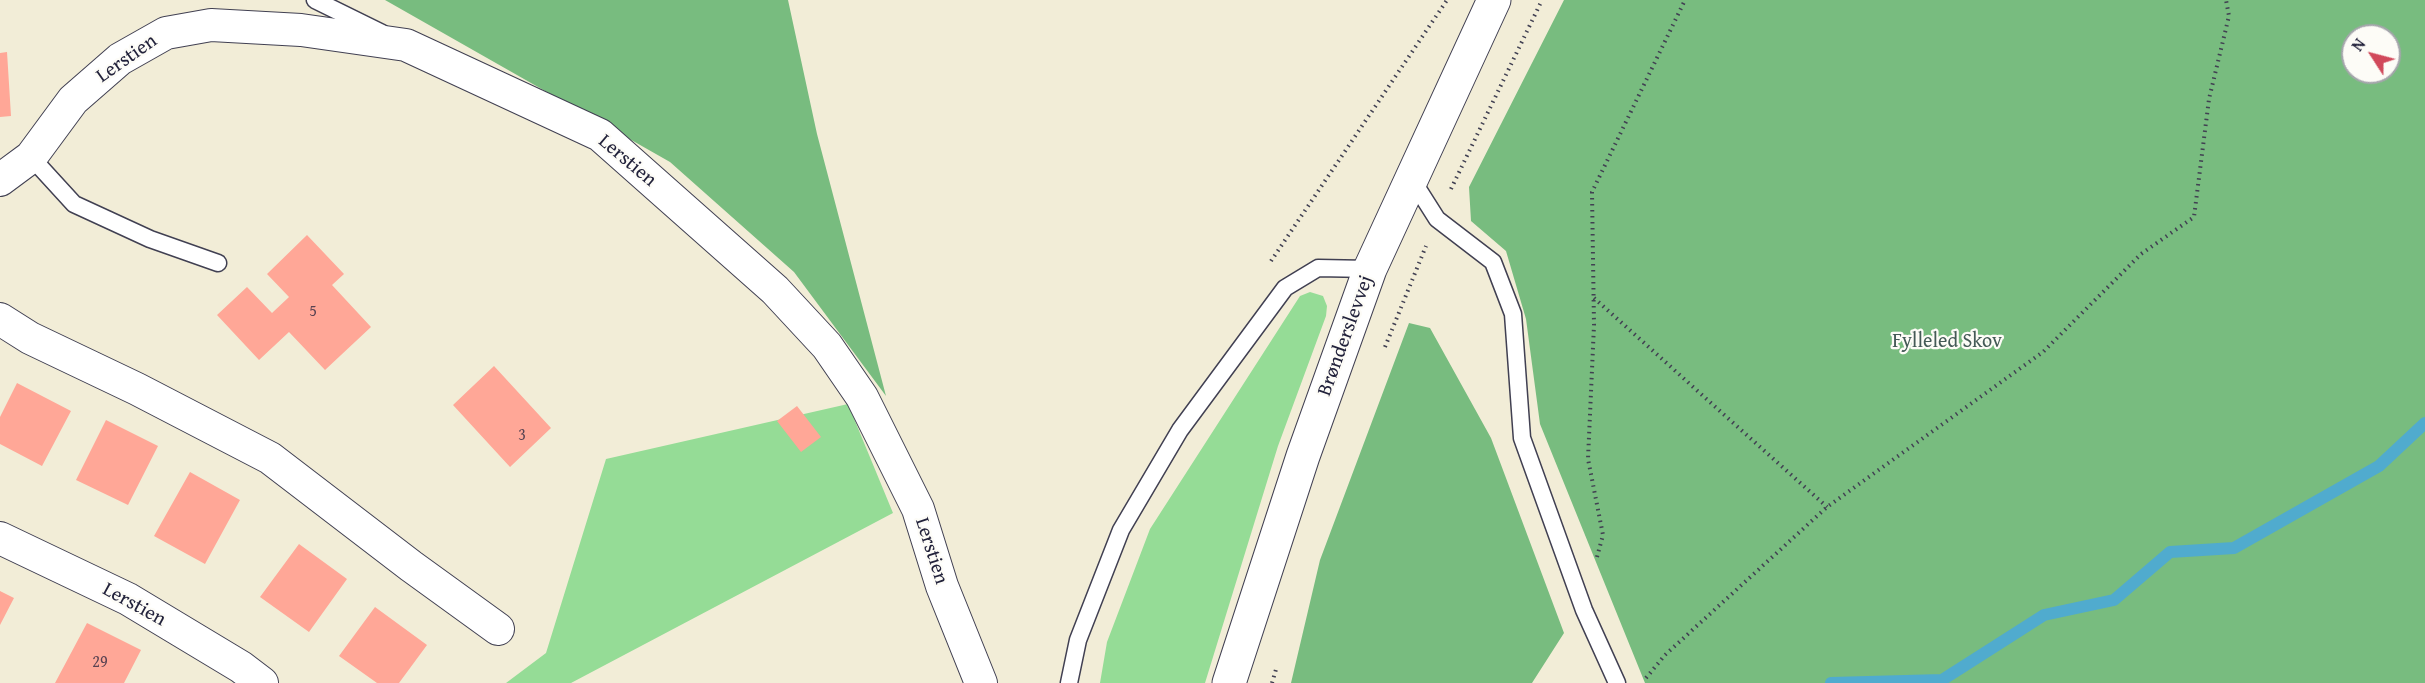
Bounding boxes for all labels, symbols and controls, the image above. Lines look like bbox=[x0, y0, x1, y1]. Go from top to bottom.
north arrow bbox=[2341, 24, 2401, 84]
street label: Lerstien bbox=[92, 29, 162, 89]
text: N bbox=[2345, 33, 2371, 56]
street label: Lerstien bbox=[593, 130, 661, 192]
street label: Brønderslevvej bbox=[1313, 272, 1379, 400]
house number: 5 bbox=[309, 302, 317, 322]
park label: Fylleled Skov bbox=[1892, 330, 2002, 354]
house number: 3 bbox=[518, 426, 526, 446]
street label: Lerstien bbox=[909, 515, 953, 587]
street label: Lerstien bbox=[98, 578, 170, 632]
house number: 29 bbox=[92, 653, 108, 673]

